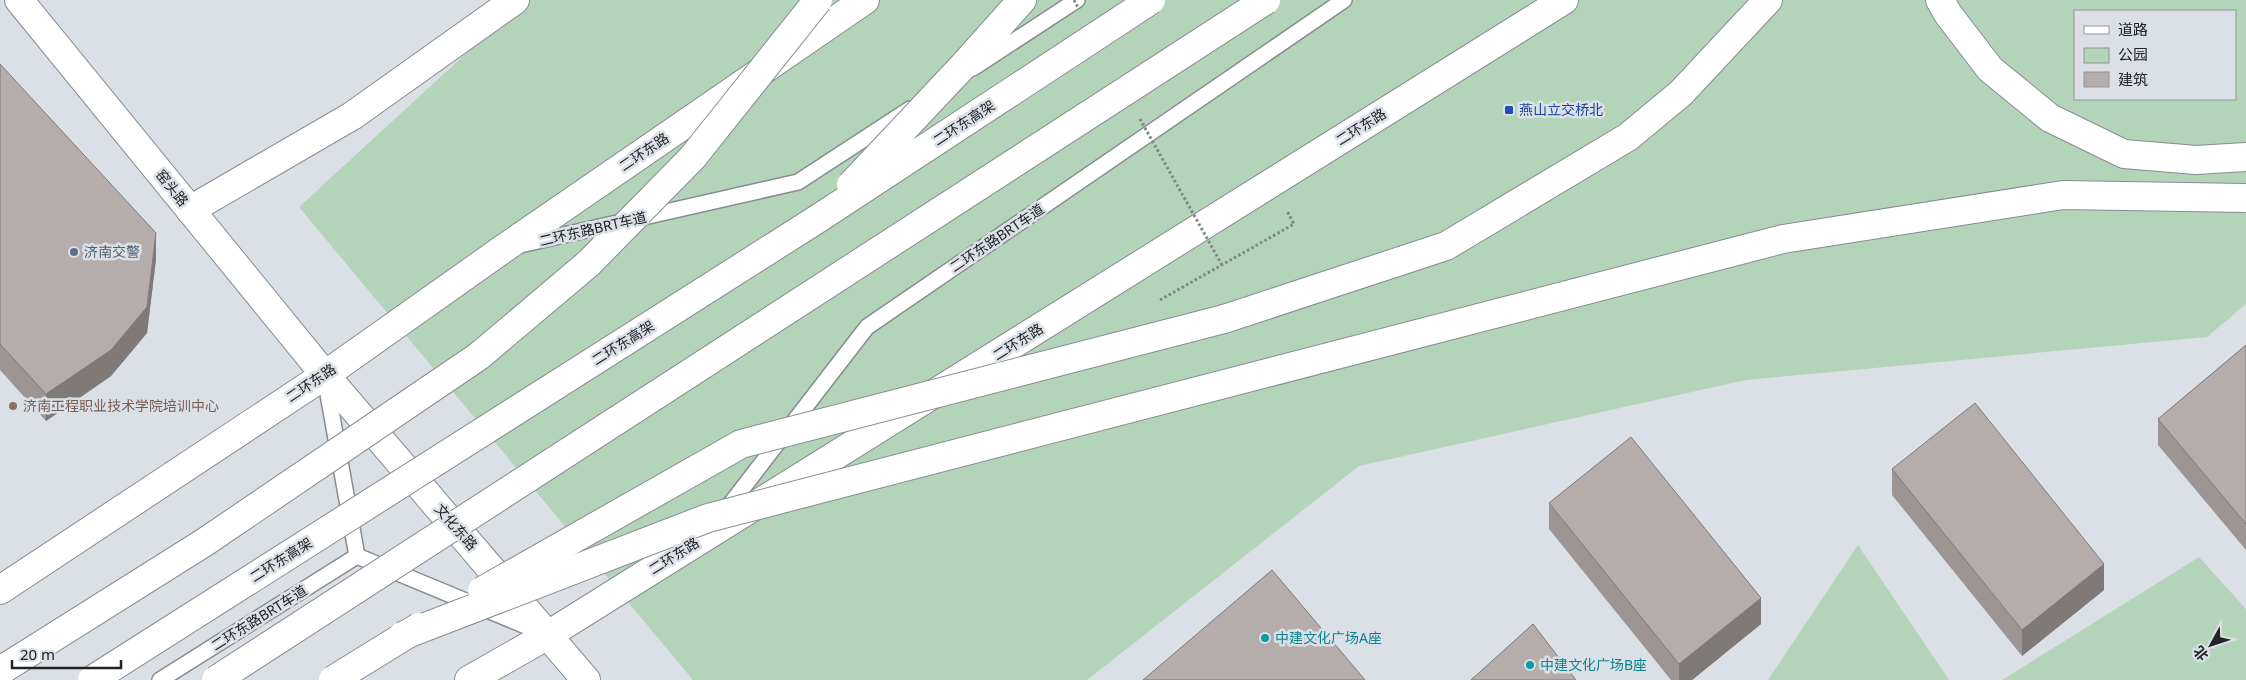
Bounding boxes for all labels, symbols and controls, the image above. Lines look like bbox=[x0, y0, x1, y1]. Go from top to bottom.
legend bbox=[2074, 10, 2236, 100]
text: 道路 bbox=[2118, 19, 2148, 39]
text: 公园 bbox=[2118, 44, 2148, 64]
text: 建筑 bbox=[2118, 69, 2148, 89]
street label: 二环东高架 bbox=[929, 96, 998, 150]
place label: 燕山立交桥北 bbox=[1519, 100, 1603, 119]
street label: 二环东路 bbox=[1332, 104, 1390, 149]
marker: 燕山立交桥北 bbox=[1503, 104, 1515, 116]
street label: 二环东路 bbox=[615, 128, 672, 175]
street label: 窑头路 bbox=[152, 165, 193, 210]
street label: 二环东路BRT车道 bbox=[946, 199, 1047, 276]
street label: 二环东路BRT车道 bbox=[537, 207, 648, 250]
place label: 济南交警 bbox=[84, 242, 140, 261]
marker: 济南交警 bbox=[68, 246, 80, 258]
street label: 二环东高架 bbox=[588, 316, 657, 369]
street label: 二环东路 bbox=[989, 319, 1047, 364]
street label: 二环东路 bbox=[282, 359, 339, 406]
place label: 济南工程职业技术学院培训中心 bbox=[23, 396, 219, 415]
marker: 济南工程职业技术学院培训中心 bbox=[7, 400, 19, 412]
street label: 文化东路 bbox=[431, 499, 482, 554]
street label: 二环东高架 bbox=[246, 533, 315, 586]
street label: 二环东路 bbox=[645, 533, 703, 578]
street label: 二环东路BRT车道 bbox=[207, 580, 310, 655]
north arrow bbox=[2186, 620, 2236, 670]
place label: 中建文化广场A座 bbox=[1275, 628, 1382, 647]
marker: 中建文化广场A座 bbox=[1259, 632, 1271, 644]
scale bar bbox=[12, 638, 121, 670]
text: 北 bbox=[2189, 642, 2212, 665]
text: 20 m bbox=[20, 644, 55, 664]
place label: 中建文化广场B座 bbox=[1540, 655, 1647, 674]
marker: 中建文化广场B座 bbox=[1524, 659, 1536, 671]

